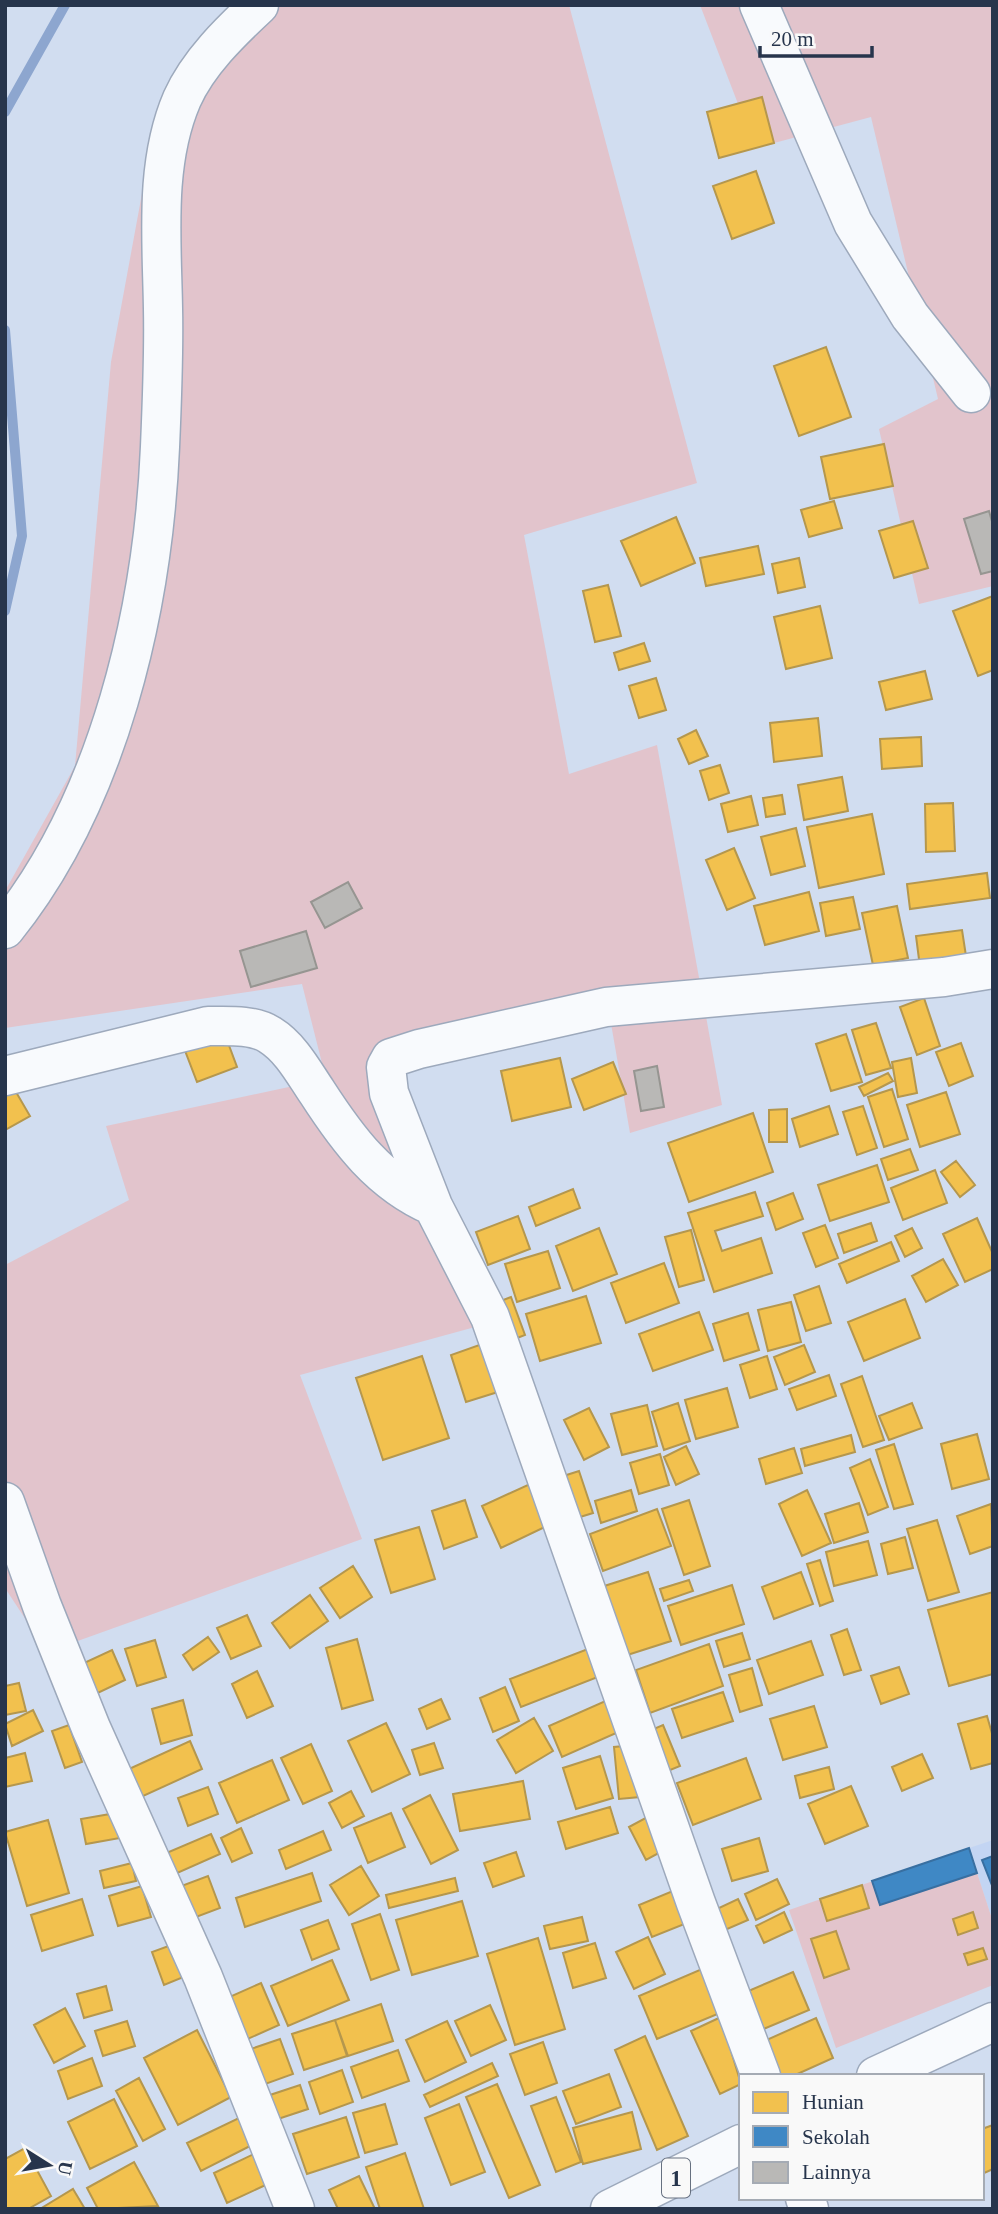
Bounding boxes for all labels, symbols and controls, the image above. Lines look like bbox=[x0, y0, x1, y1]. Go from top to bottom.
scale bar bbox=[760, 14, 872, 58]
text: 20 m bbox=[771, 27, 814, 51]
legend bbox=[739, 2074, 984, 2200]
text: Hunian bbox=[802, 2090, 864, 2114]
text: Sekolah bbox=[802, 2125, 870, 2149]
north arrow bbox=[14, 2130, 84, 2200]
road number: 1 bbox=[662, 2158, 690, 2198]
text: U bbox=[54, 2159, 77, 2177]
text: Lainnya bbox=[802, 2160, 871, 2184]

